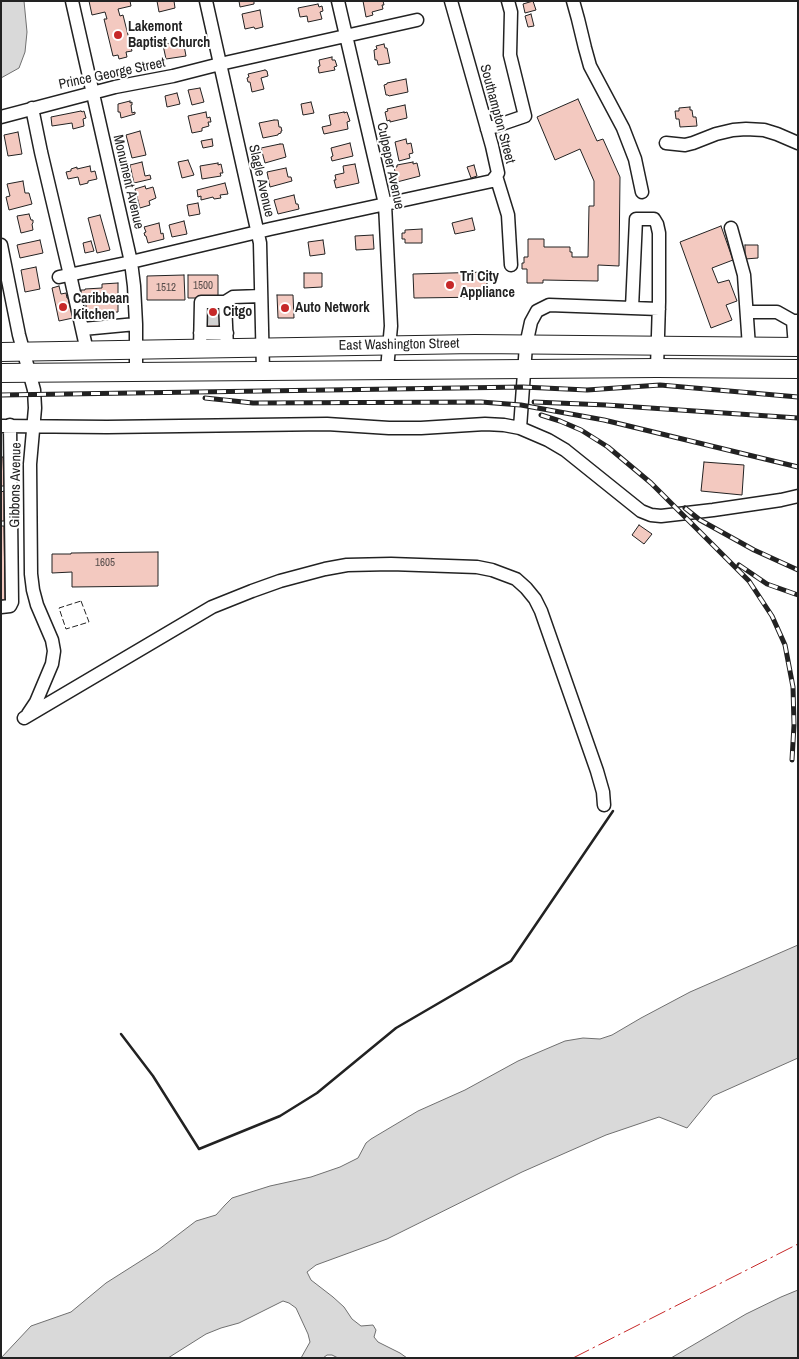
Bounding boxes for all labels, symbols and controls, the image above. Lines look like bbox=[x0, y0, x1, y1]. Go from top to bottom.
place label: Lakemont Baptist Church bbox=[128, 19, 210, 52]
marker: Lakemont Baptist Church bbox=[112, 29, 124, 41]
street label: Prince George Street bbox=[57, 55, 167, 93]
street label: Southampton Street bbox=[476, 63, 518, 165]
street label: Culpeper Avenue bbox=[373, 121, 407, 211]
street label: Monument Avenue bbox=[109, 133, 147, 231]
street label: Slagle Avenue bbox=[245, 143, 277, 219]
place label: Tri City Appliance bbox=[460, 269, 515, 302]
house number: 1500 bbox=[193, 279, 213, 293]
marker: Tri City Appliance bbox=[444, 279, 456, 291]
house number: 1512 bbox=[156, 281, 176, 295]
place label: Caribbean Kitchen bbox=[73, 291, 129, 324]
place label: Auto Network bbox=[295, 300, 370, 316]
marker: Caribbean Kitchen bbox=[57, 301, 69, 313]
marker: Auto Network bbox=[279, 302, 291, 314]
place label: Citgo bbox=[223, 304, 252, 320]
marker: Citgo bbox=[207, 306, 219, 318]
street label: East Washington Street bbox=[338, 336, 460, 354]
street label: Gibbons Avenue bbox=[7, 442, 25, 528]
house number: 1605 bbox=[95, 556, 115, 570]

